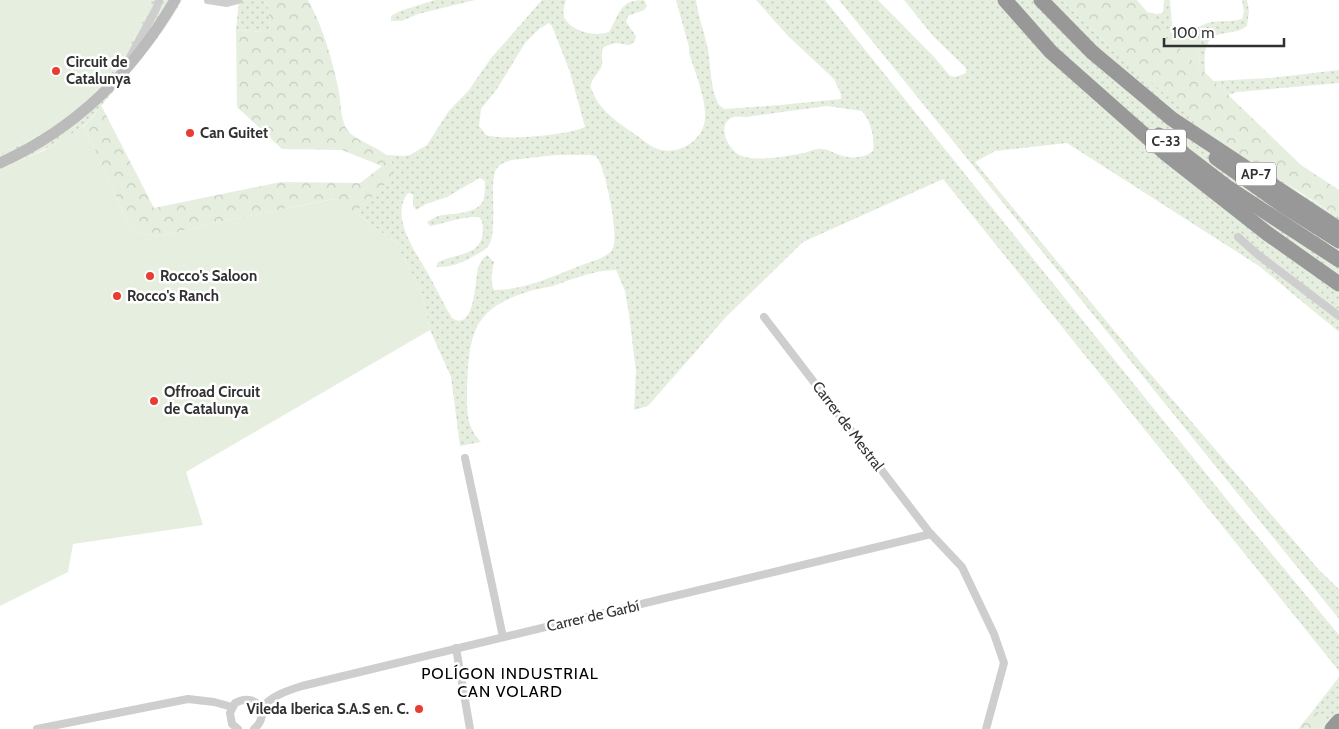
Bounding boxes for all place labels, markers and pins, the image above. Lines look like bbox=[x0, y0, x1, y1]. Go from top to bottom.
place label: Circuit de Catalunya bbox=[66, 53, 131, 88]
marker: Circuit de Catalunya bbox=[50, 65, 62, 77]
place label: Can Guitet bbox=[200, 124, 268, 142]
marker: Can Guitet bbox=[184, 127, 196, 139]
place label: Rocco's Saloon bbox=[160, 267, 257, 285]
marker: Rocco's Saloon bbox=[144, 270, 156, 282]
place label: Rocco's Ranch bbox=[127, 287, 219, 305]
marker: Rocco's Ranch bbox=[111, 290, 123, 302]
place label: Offroad Circuit de Catalunya bbox=[164, 383, 260, 418]
marker: Offroad Circuit de Catalunya bbox=[148, 395, 160, 407]
place label: Vileda Iberica S.A.S en. C. bbox=[247, 700, 409, 718]
marker: Vileda Iberica S.A.S en. C. bbox=[413, 703, 425, 715]

